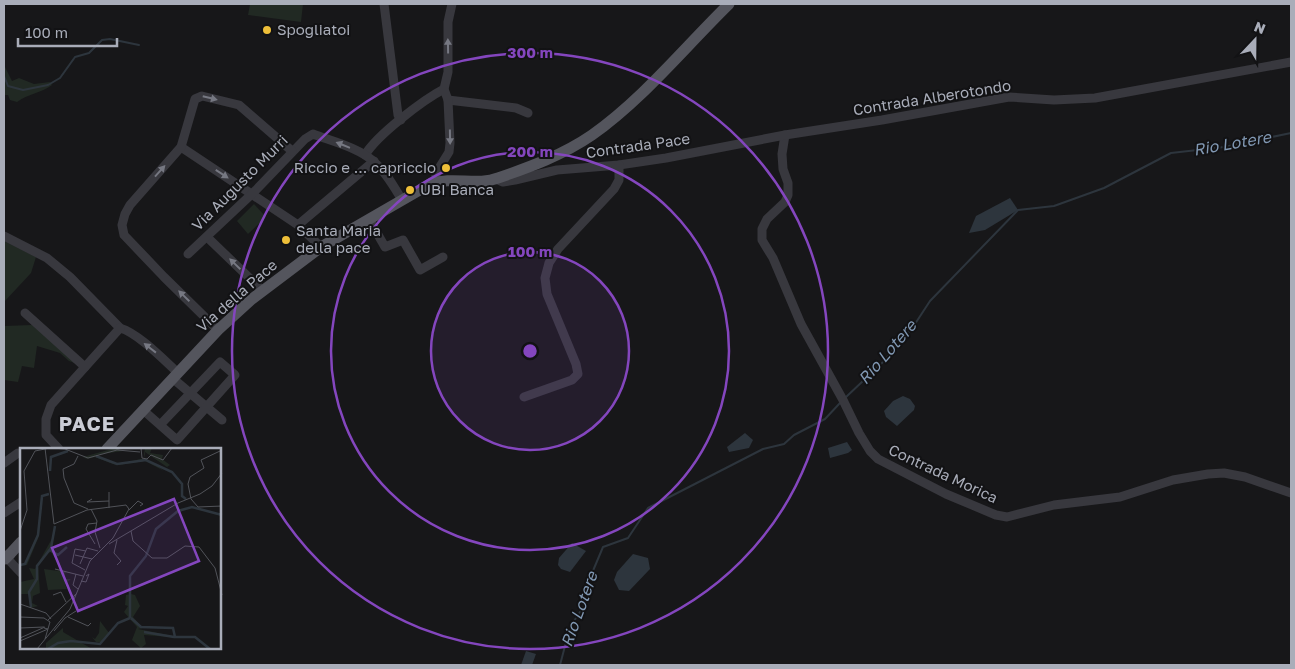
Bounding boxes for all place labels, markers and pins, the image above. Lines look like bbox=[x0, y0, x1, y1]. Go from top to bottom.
place label: Spogliatoi bbox=[277, 20, 350, 38]
marker: Spogliatoi bbox=[261, 24, 273, 36]
place label: Riccio e ... capriccio bbox=[294, 158, 436, 176]
marker: Riccio e ... capriccio bbox=[440, 162, 452, 174]
place label: UBI Banca bbox=[420, 180, 494, 198]
marker: UBI Banca bbox=[404, 184, 416, 196]
place label: Santa Maria della pace bbox=[296, 221, 381, 256]
marker: Santa Maria della pace bbox=[280, 234, 292, 246]
centre of rings bbox=[521, 342, 539, 360]

